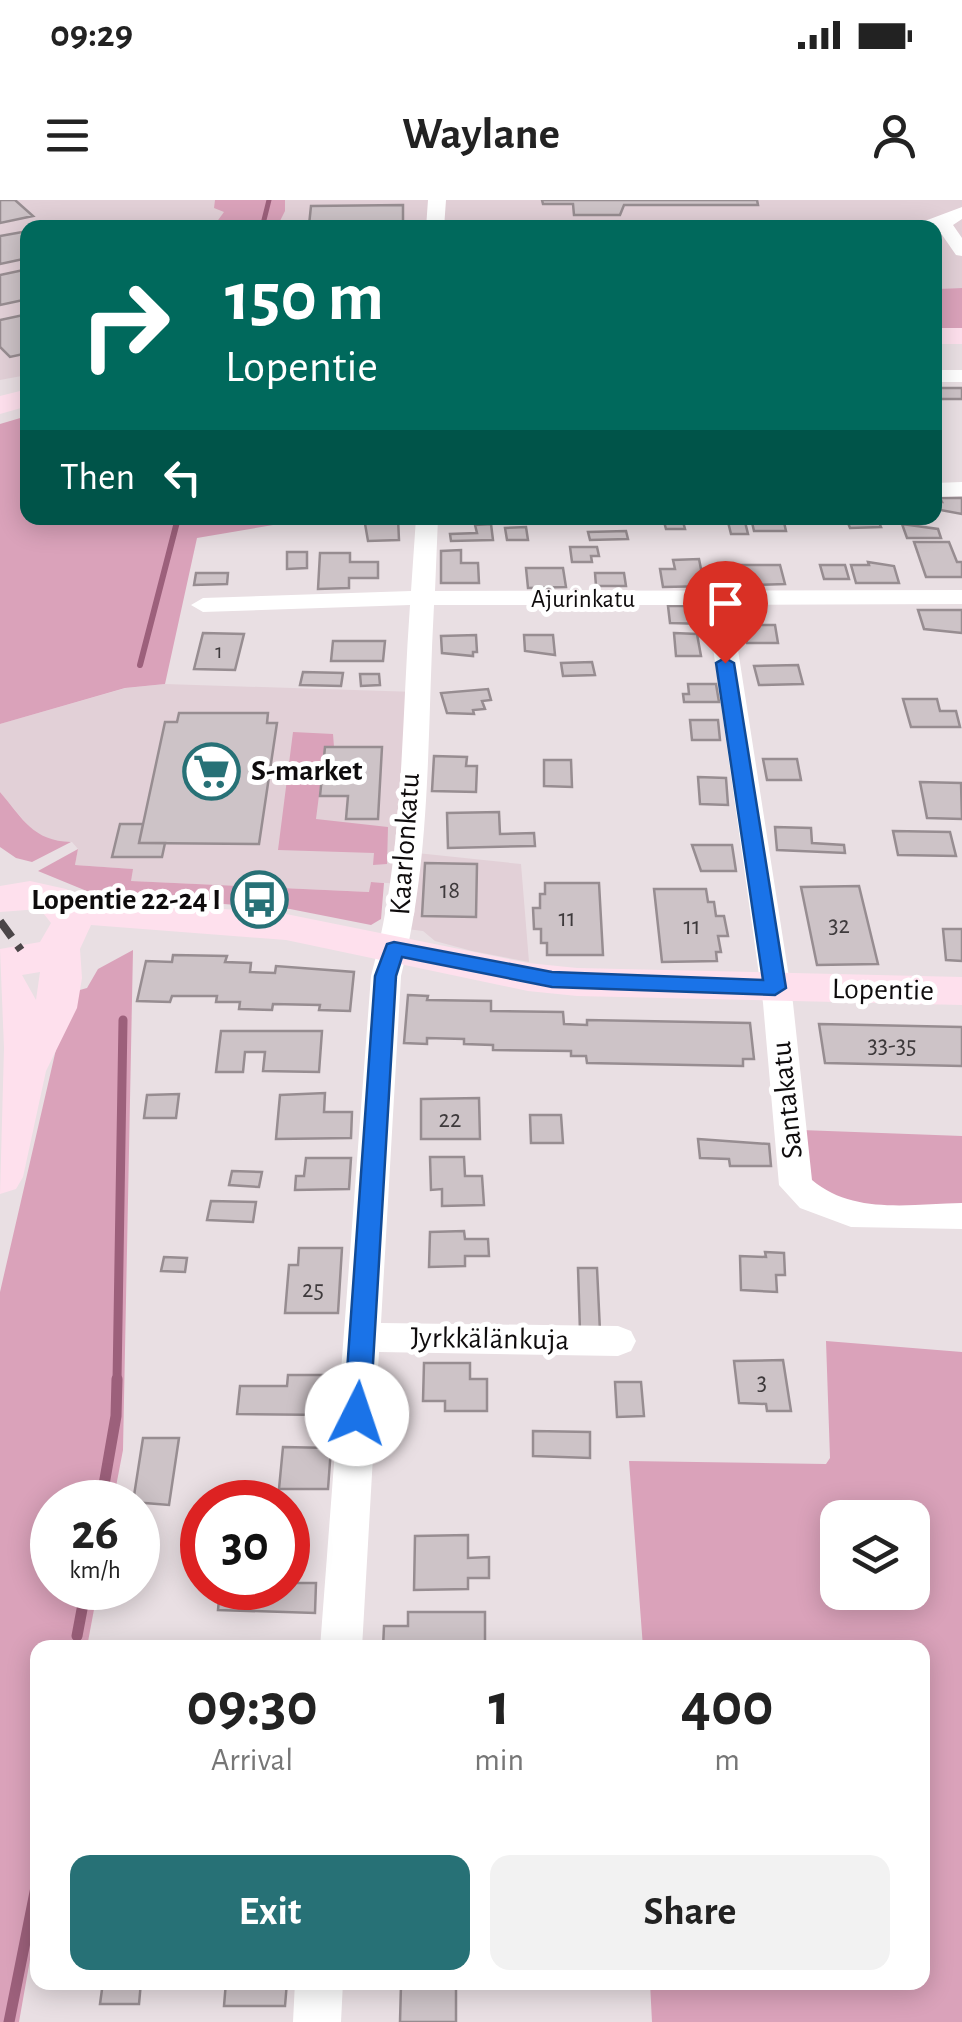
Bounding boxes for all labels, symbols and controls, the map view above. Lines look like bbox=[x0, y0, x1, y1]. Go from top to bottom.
text: 09:29 bbox=[50, 16, 133, 54]
icon: menu bbox=[40, 108, 95, 163]
icon: person bbox=[867, 108, 922, 163]
text: Waylane bbox=[402, 112, 560, 157]
icon: right bbox=[60, 260, 190, 390]
text: 150 m bbox=[225, 263, 384, 333]
text: Lopentie bbox=[225, 345, 378, 390]
icon: left bbox=[155, 450, 210, 505]
text: Then bbox=[60, 459, 135, 497]
pin bbox=[683, 561, 768, 664]
icon: arrive bbox=[698, 576, 753, 631]
street label: Ajurinkatu bbox=[531, 587, 635, 612]
house number: 1 bbox=[215, 640, 223, 662]
supermarket icon: S-market bbox=[182, 741, 242, 801]
place label: S-market bbox=[251, 756, 362, 786]
street label: Kaarlonkatu bbox=[385, 772, 425, 916]
bus stop icon: Lopentie 22-24 I bbox=[230, 870, 290, 930]
house number: 18 bbox=[440, 878, 460, 903]
place label: Lopentie 22-24 I bbox=[31, 885, 221, 915]
house number: 11 bbox=[558, 906, 576, 931]
house number: 32 bbox=[828, 913, 850, 938]
house number: 11 bbox=[683, 914, 701, 939]
street label: Lopentie bbox=[832, 974, 934, 1006]
house number: 33-35 bbox=[867, 1033, 917, 1058]
street label: Santakatu bbox=[766, 1040, 808, 1160]
house number: 22 bbox=[439, 1107, 461, 1132]
house number: 25 bbox=[302, 1277, 324, 1302]
street label: Jyrkkälänkuja bbox=[410, 1323, 570, 1355]
position arrow bbox=[305, 1362, 409, 1466]
house number: 3 bbox=[757, 1370, 767, 1395]
speed limit sign: 30 bbox=[180, 1480, 310, 1610]
map controls bbox=[820, 1500, 930, 1610]
button: layers bbox=[820, 1500, 930, 1610]
text: 26 bbox=[71, 1508, 119, 1558]
text: km/h bbox=[69, 1558, 121, 1583]
text: 09:30 bbox=[187, 1676, 318, 1736]
text: 1 bbox=[488, 1676, 510, 1736]
text: 400 bbox=[681, 1676, 773, 1736]
text: Arrival bbox=[211, 1744, 293, 1776]
text: min bbox=[474, 1744, 524, 1776]
text: m bbox=[714, 1744, 740, 1776]
button: Exit bbox=[70, 1855, 470, 1970]
button: Share bbox=[490, 1855, 890, 1970]

